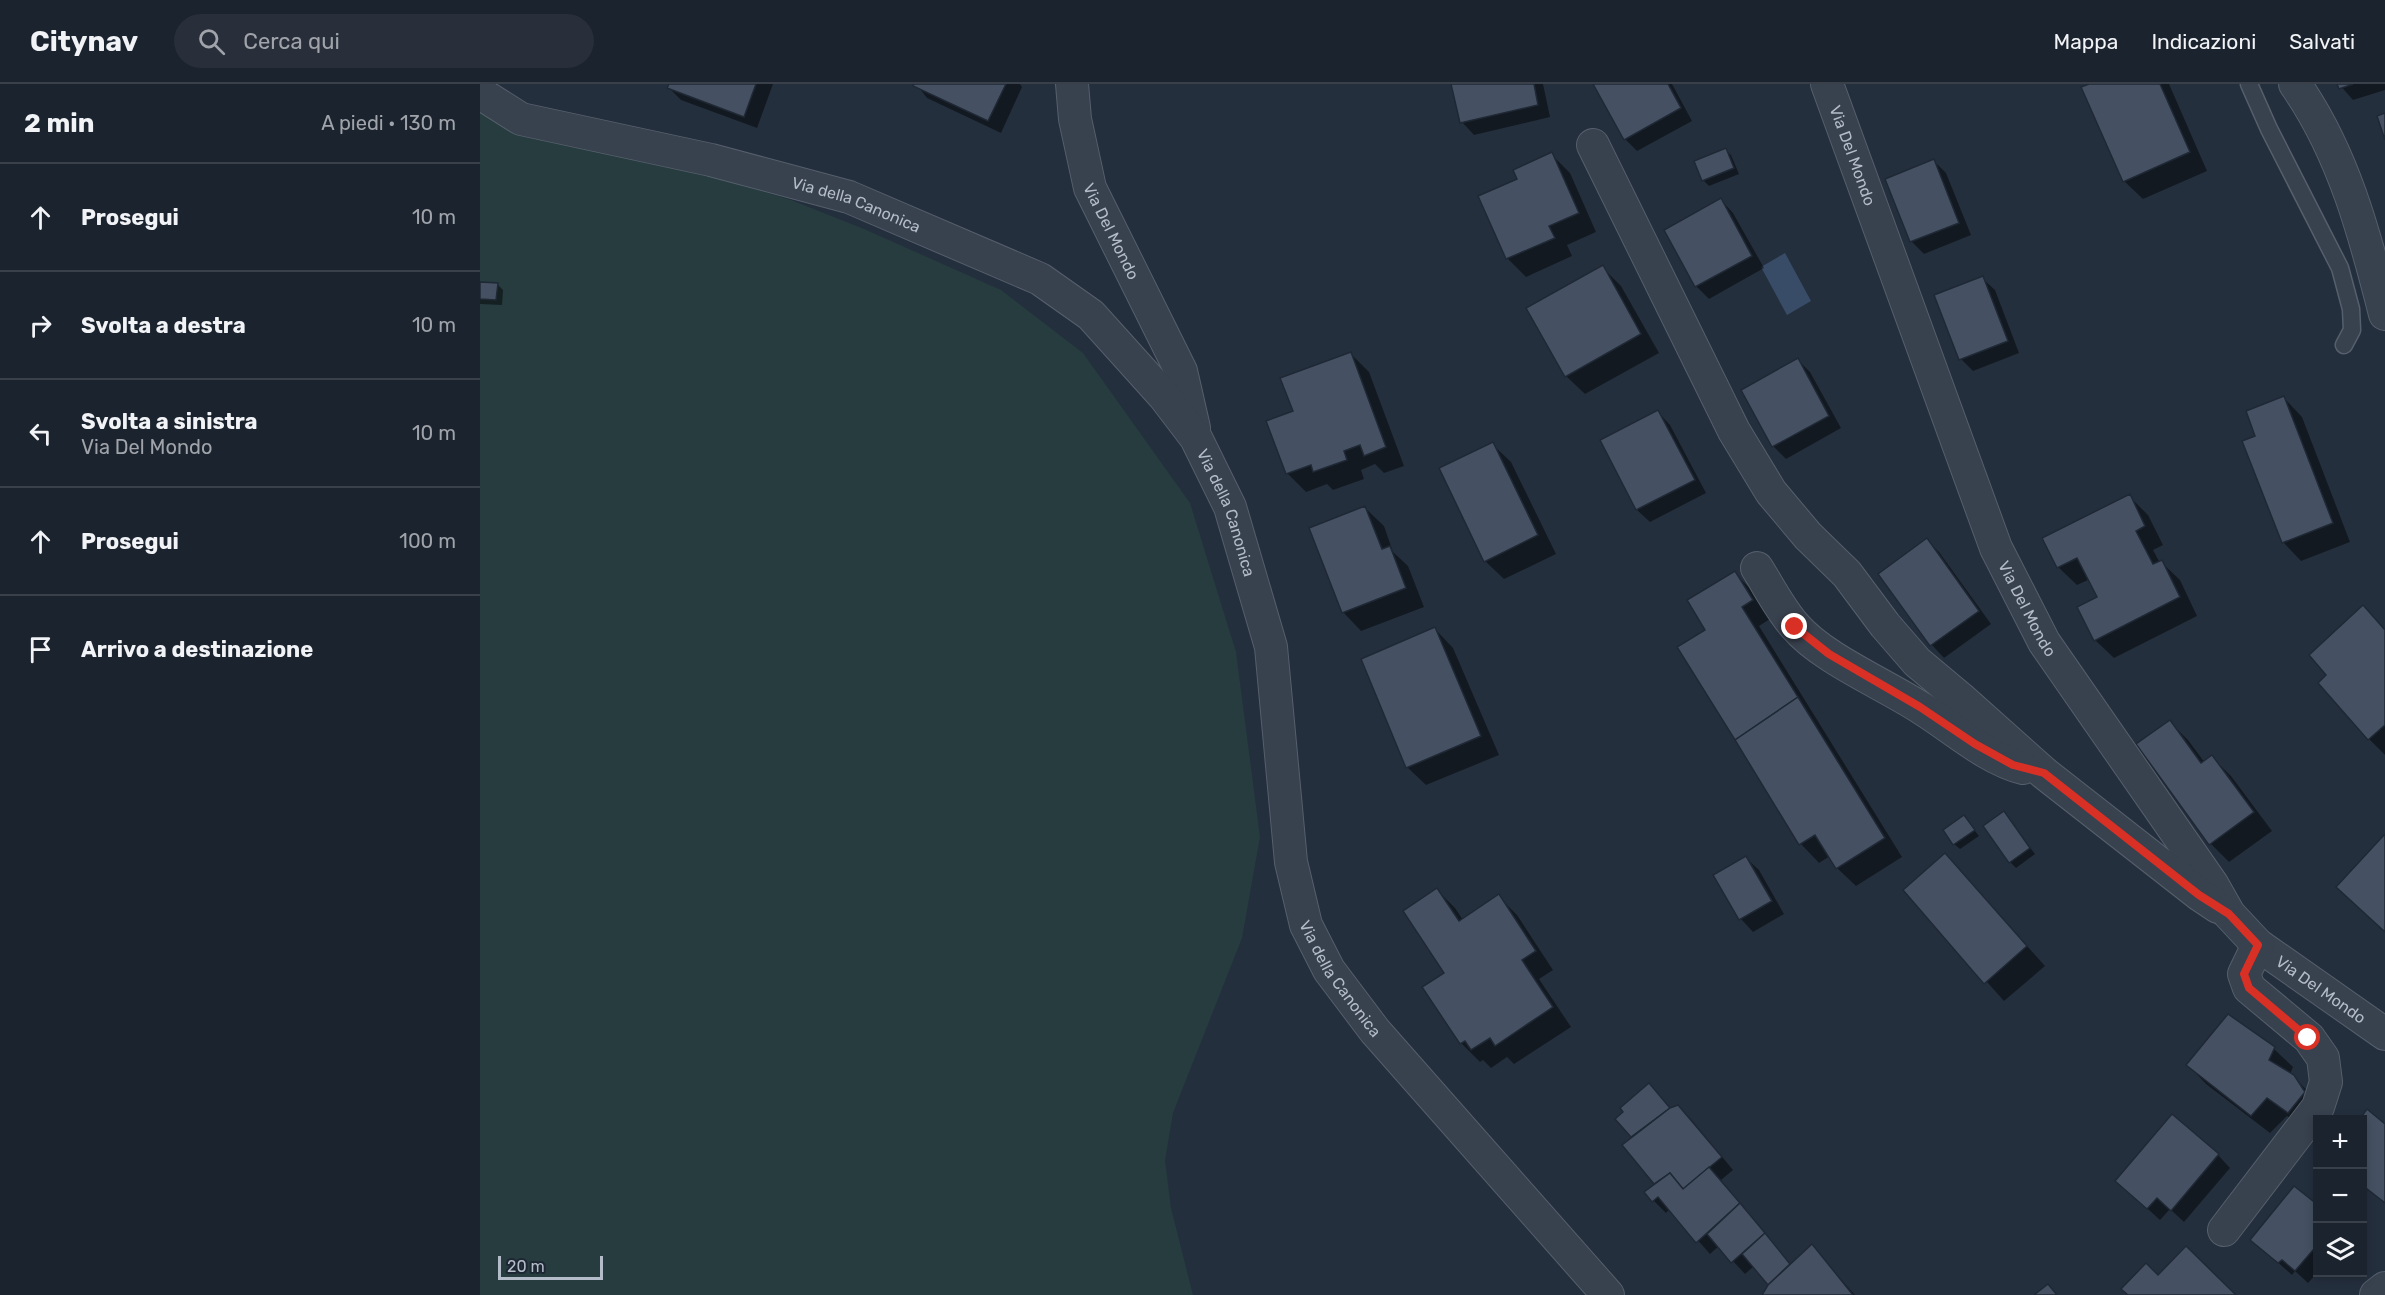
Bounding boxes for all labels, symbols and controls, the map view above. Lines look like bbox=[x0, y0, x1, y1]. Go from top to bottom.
search box bbox=[174, 14, 594, 68]
text: Citynav bbox=[30, 25, 138, 58]
icon: search bbox=[195, 25, 228, 58]
text: Cerca qui bbox=[243, 28, 340, 55]
text: Mappa bbox=[2053, 29, 2118, 54]
text: Indicazioni bbox=[2151, 29, 2256, 54]
text: Salvati bbox=[2289, 29, 2355, 54]
street label: Via Del Mondo bbox=[1826, 103, 1879, 208]
text: 2 min bbox=[24, 108, 94, 139]
text: A piedi · 130 m bbox=[321, 111, 456, 135]
street label: Via della Canonica bbox=[790, 173, 923, 237]
street label: Via Del Mondo bbox=[1079, 180, 1143, 283]
icon: ahead bbox=[24, 201, 57, 234]
text: Prosegui bbox=[81, 204, 179, 231]
text: 10 m bbox=[412, 205, 456, 229]
icon: right bbox=[24, 309, 57, 342]
text: Svolta a destra bbox=[81, 312, 246, 339]
text: 10 m bbox=[412, 313, 456, 337]
text: Svolta a sinistra bbox=[81, 408, 258, 435]
icon: left bbox=[24, 417, 57, 450]
text: 10 m bbox=[412, 421, 456, 445]
text: Via Del Mondo bbox=[81, 435, 212, 459]
street label: Via della Canonica bbox=[1193, 446, 1259, 579]
icon: ahead bbox=[24, 525, 57, 558]
text: Prosegui bbox=[81, 528, 179, 555]
text: 100 m bbox=[399, 529, 456, 553]
street label: Via Del Mondo bbox=[1994, 558, 2060, 660]
route end bbox=[1781, 613, 1807, 639]
icon: arrive bbox=[24, 633, 57, 666]
text: Arrivo a destinazione bbox=[81, 636, 313, 663]
street label: Via della Canonica bbox=[1295, 917, 1385, 1041]
street label: Via Del Mondo bbox=[2272, 952, 2369, 1028]
route start bbox=[2294, 1024, 2320, 1050]
map controls bbox=[2313, 1115, 2367, 1277]
button: + bbox=[2313, 1115, 2367, 1169]
button: − bbox=[2313, 1169, 2367, 1223]
button: layers bbox=[2313, 1223, 2367, 1277]
scale bar bbox=[498, 1253, 603, 1280]
text: 20 m bbox=[507, 1257, 545, 1276]

